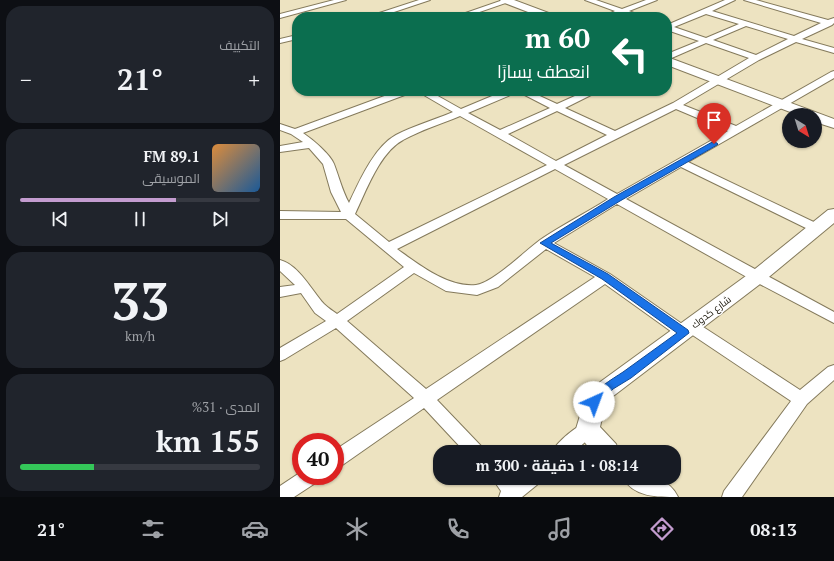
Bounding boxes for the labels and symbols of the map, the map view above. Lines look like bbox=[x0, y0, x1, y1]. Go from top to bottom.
pin bbox=[697, 103, 731, 144]
north arrow bbox=[782, 108, 822, 148]
street label: شارع كدوك bbox=[688, 293, 734, 331]
position arrow bbox=[573, 381, 615, 423]
speed limit sign: 40 bbox=[292, 433, 344, 485]

